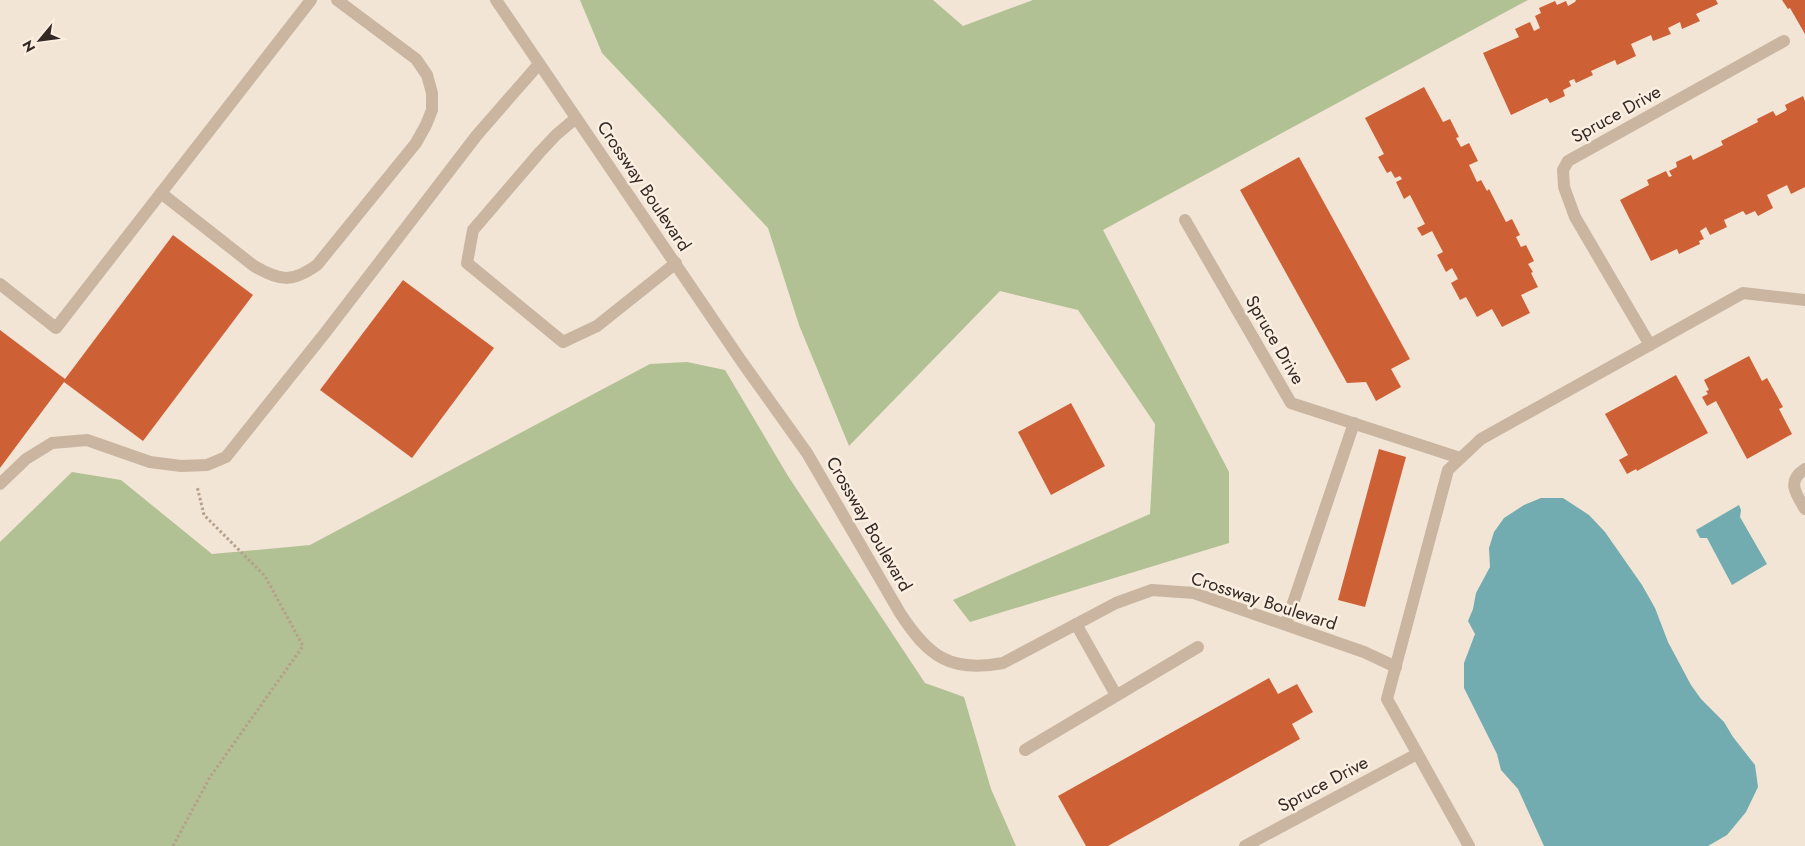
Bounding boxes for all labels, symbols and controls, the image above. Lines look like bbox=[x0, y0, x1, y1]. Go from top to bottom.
north arrow bbox=[15, 15, 65, 65]
text: N bbox=[17, 37, 40, 56]
street label: Spruce Drive bbox=[1566, 79, 1666, 149]
street label: Crossway Boulevard bbox=[591, 116, 697, 256]
street label: Spruce Drive bbox=[1239, 291, 1311, 389]
street label: Crossway Boulevard bbox=[820, 452, 918, 596]
street label: Crossway Boulevard bbox=[1188, 565, 1340, 637]
street label: Spruce Drive bbox=[1273, 749, 1373, 819]

